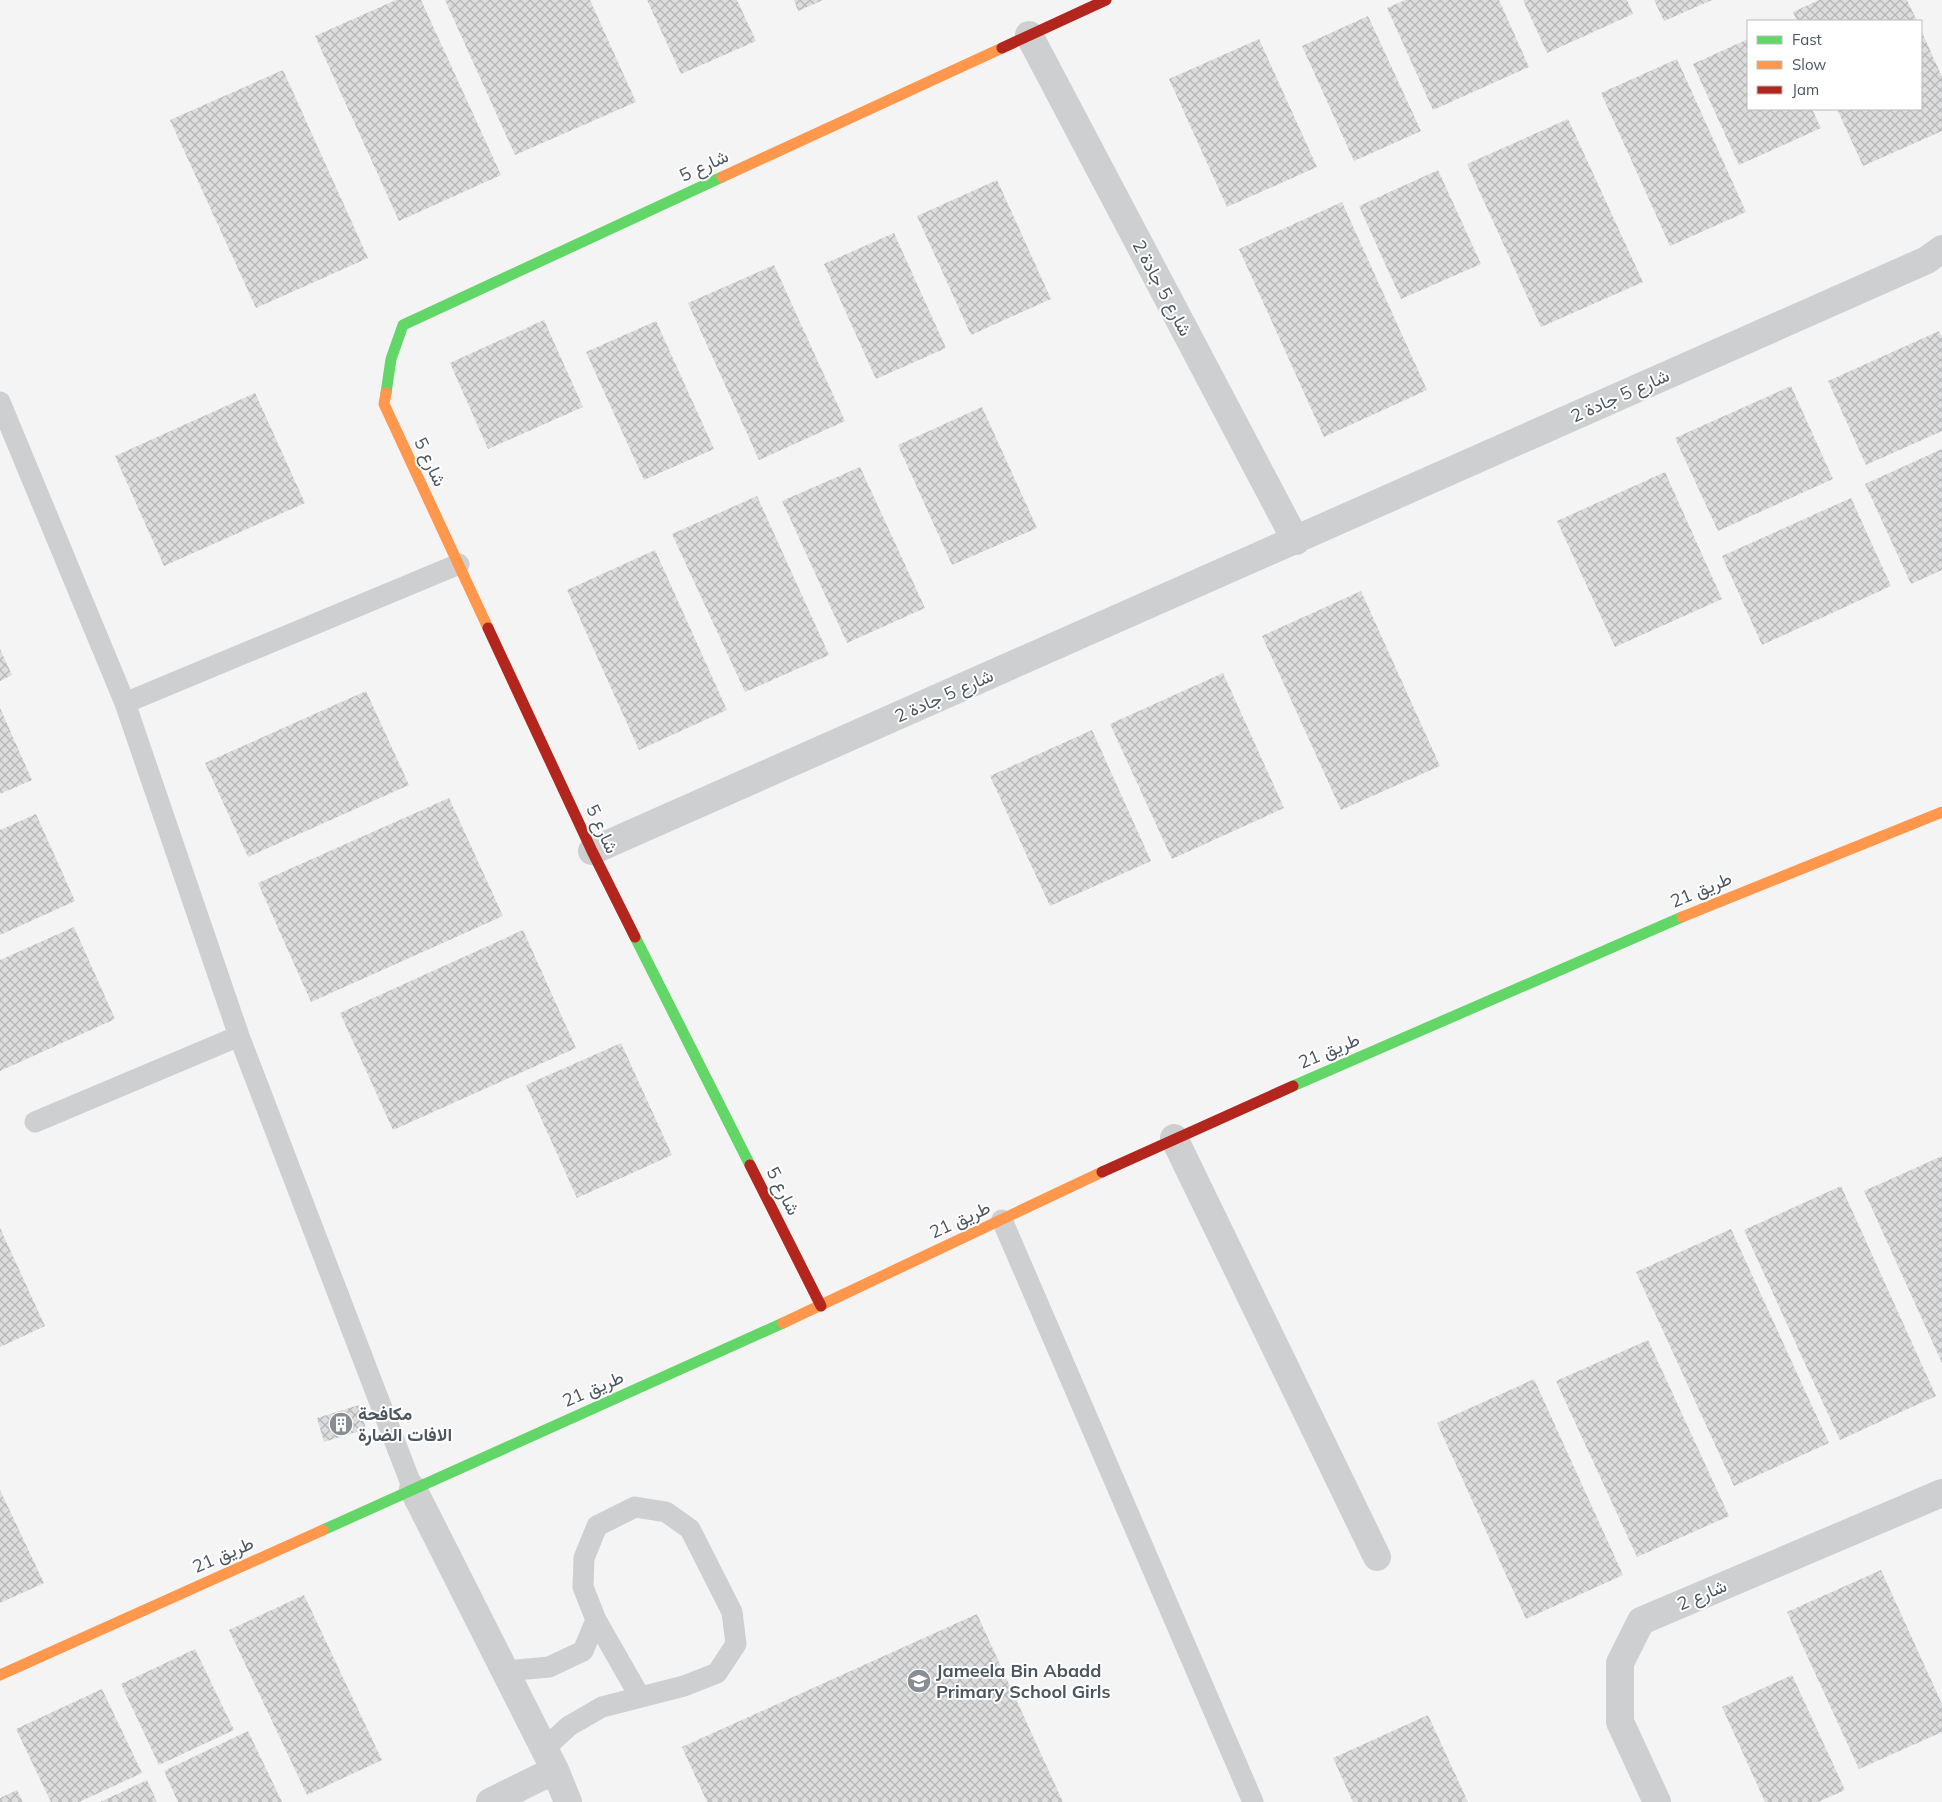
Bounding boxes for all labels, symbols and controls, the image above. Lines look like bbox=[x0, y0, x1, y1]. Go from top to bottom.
legend bbox=[1747, 20, 1922, 110]
text: Fast bbox=[1792, 30, 1822, 49]
text: Slow bbox=[1792, 55, 1826, 74]
text: Jam bbox=[1792, 80, 1819, 99]
street label: شارع 5 bbox=[675, 144, 733, 188]
street label: شارع 5 جادة 2 bbox=[1127, 236, 1197, 340]
street label: شارع 5 جادة 2 bbox=[1567, 364, 1673, 428]
street label: شارع 5 bbox=[408, 433, 452, 491]
street label: شارع 5 جادة 2 bbox=[891, 664, 997, 728]
street label: شارع 5 bbox=[580, 800, 624, 858]
street label: طريق 21 bbox=[1667, 866, 1735, 913]
street label: طريق 21 bbox=[1295, 1027, 1363, 1074]
street label: شارع 5 bbox=[761, 1163, 805, 1219]
street label: طريق 21 bbox=[926, 1195, 994, 1244]
street label: طريق 21 bbox=[559, 1365, 627, 1412]
place label: مكافحة الافات الضارة bbox=[358, 1402, 452, 1446]
building icon: مكافحة الافات الضارة bbox=[328, 1411, 354, 1437]
street label: طريق 21 bbox=[189, 1531, 257, 1578]
street label: شارع 2 bbox=[1674, 1574, 1730, 1616]
place label: Jameela Bin Abadd Primary School Girls bbox=[936, 1659, 1111, 1703]
school or university icon: Jameela Bin Abadd Primary School Girls bbox=[906, 1668, 932, 1694]

